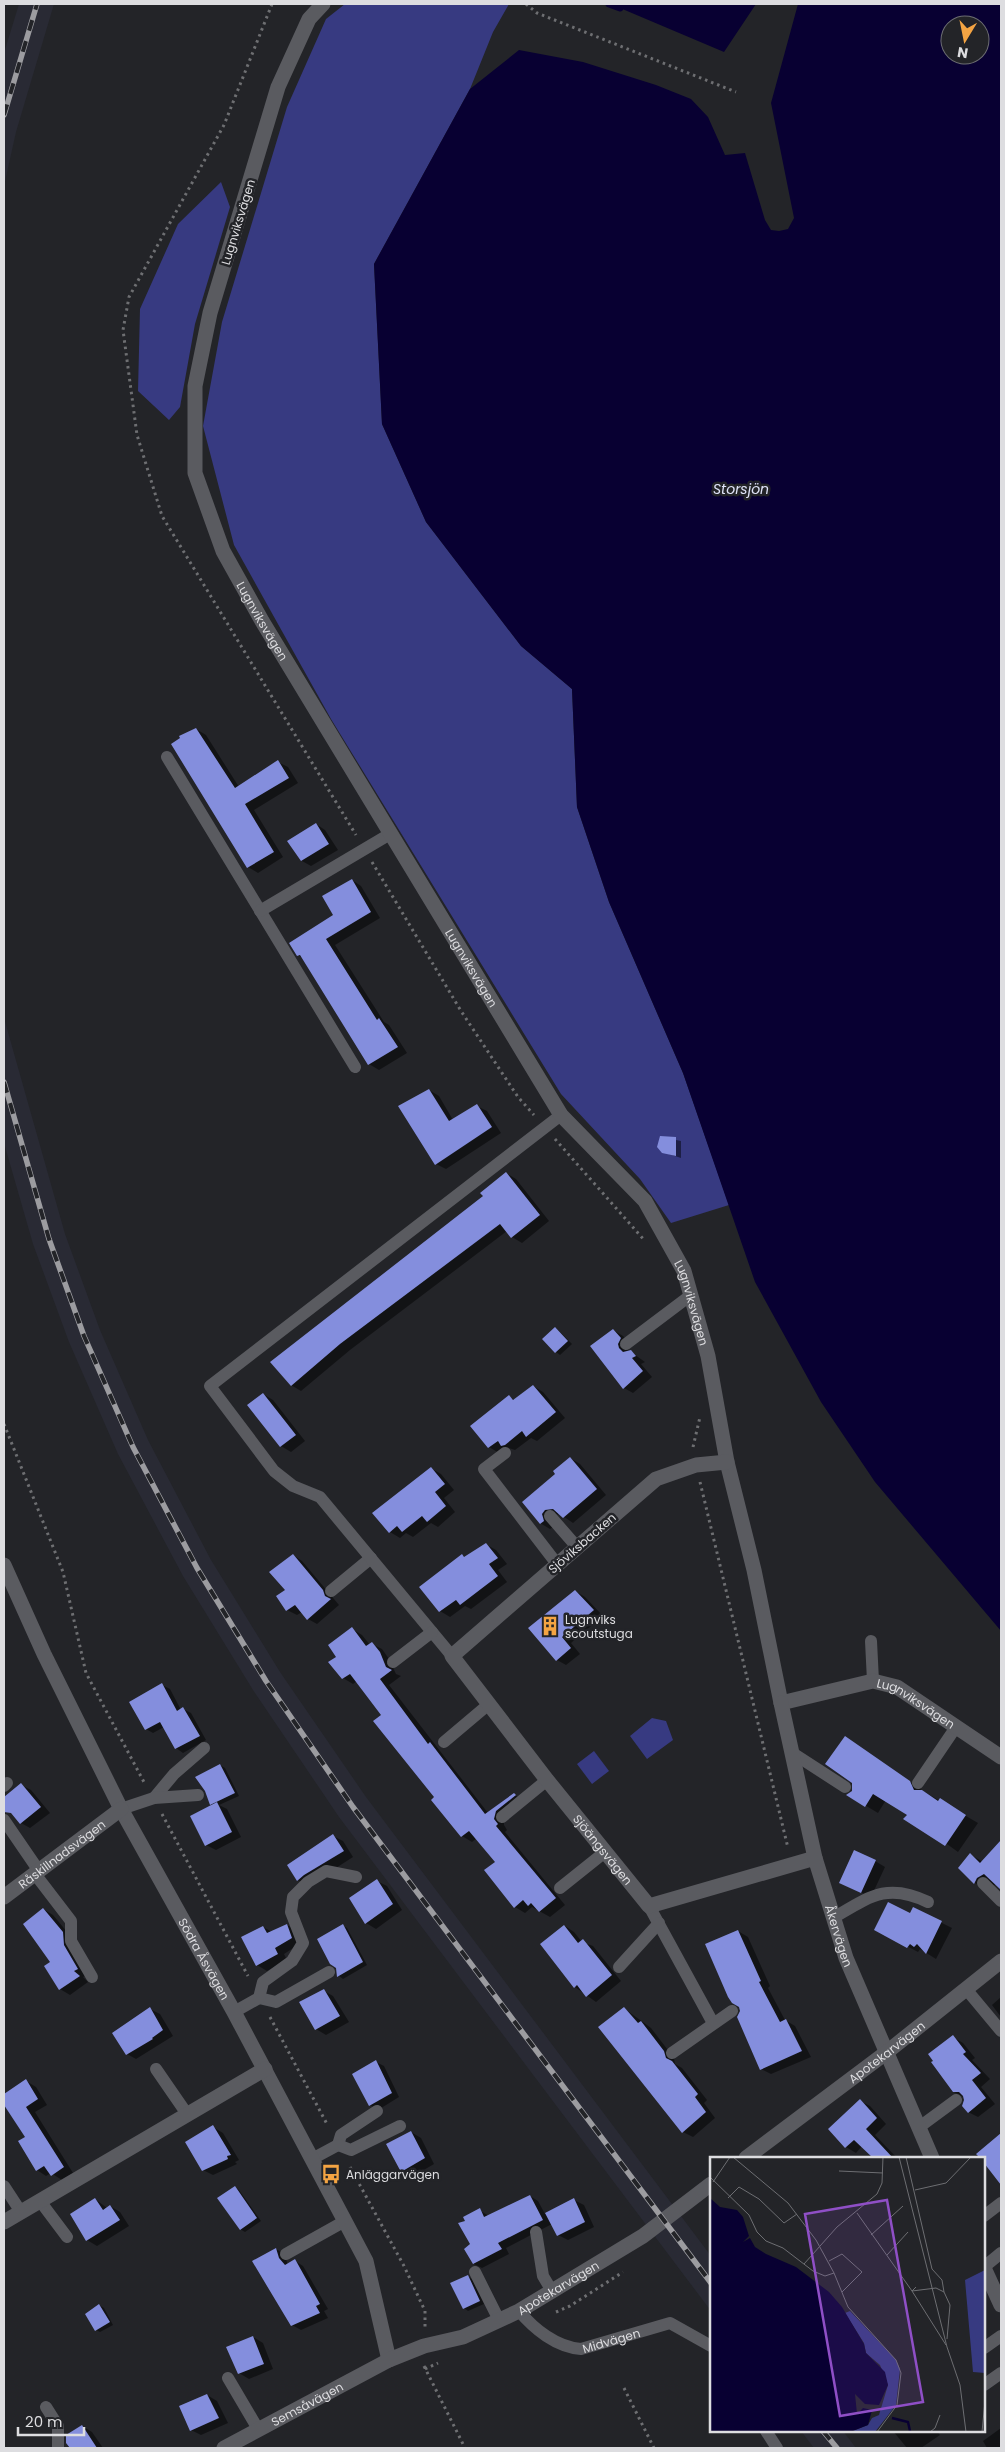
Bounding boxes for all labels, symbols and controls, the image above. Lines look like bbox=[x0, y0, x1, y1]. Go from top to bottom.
north arrow bbox=[940, 15, 990, 65]
text: N bbox=[956, 42, 970, 64]
street label: Lugnviksvägen bbox=[217, 177, 259, 267]
water label: Storsjön bbox=[713, 479, 769, 499]
street label: Lugnviksvägen bbox=[233, 578, 292, 664]
street label: Lugnviksvägen bbox=[442, 925, 502, 1010]
street label: Lugnviksvägen bbox=[671, 1256, 713, 1347]
street label: Sjöviksbacken bbox=[544, 1509, 620, 1577]
place label: Lugnviks scoutstuga bbox=[565, 1611, 633, 1642]
building icon: Lugnviks scoutstuga bbox=[539, 1615, 561, 1637]
street label: Lugnviksvägen bbox=[875, 1674, 959, 1732]
street label: Sjöängsvägen bbox=[569, 1811, 637, 1888]
street label: Råskillnadsvägen bbox=[14, 1815, 109, 1892]
street label: Åkervägen bbox=[821, 1902, 857, 1969]
street label: Södra Åsvägen bbox=[175, 1915, 234, 2003]
street label: Apotekarvägen bbox=[845, 2017, 928, 2087]
inset map bbox=[710, 2157, 985, 2432]
bus stop icon: Anläggarvägen bbox=[320, 2163, 342, 2185]
place label: Anläggarvägen bbox=[346, 2166, 440, 2183]
street label: Apotekarvägen bbox=[514, 2256, 602, 2319]
street label: Midvägen bbox=[580, 2324, 642, 2357]
street label: Semsåvägen bbox=[268, 2378, 346, 2430]
scale bar bbox=[18, 2404, 84, 2436]
text: 20 m bbox=[25, 2411, 63, 2432]

